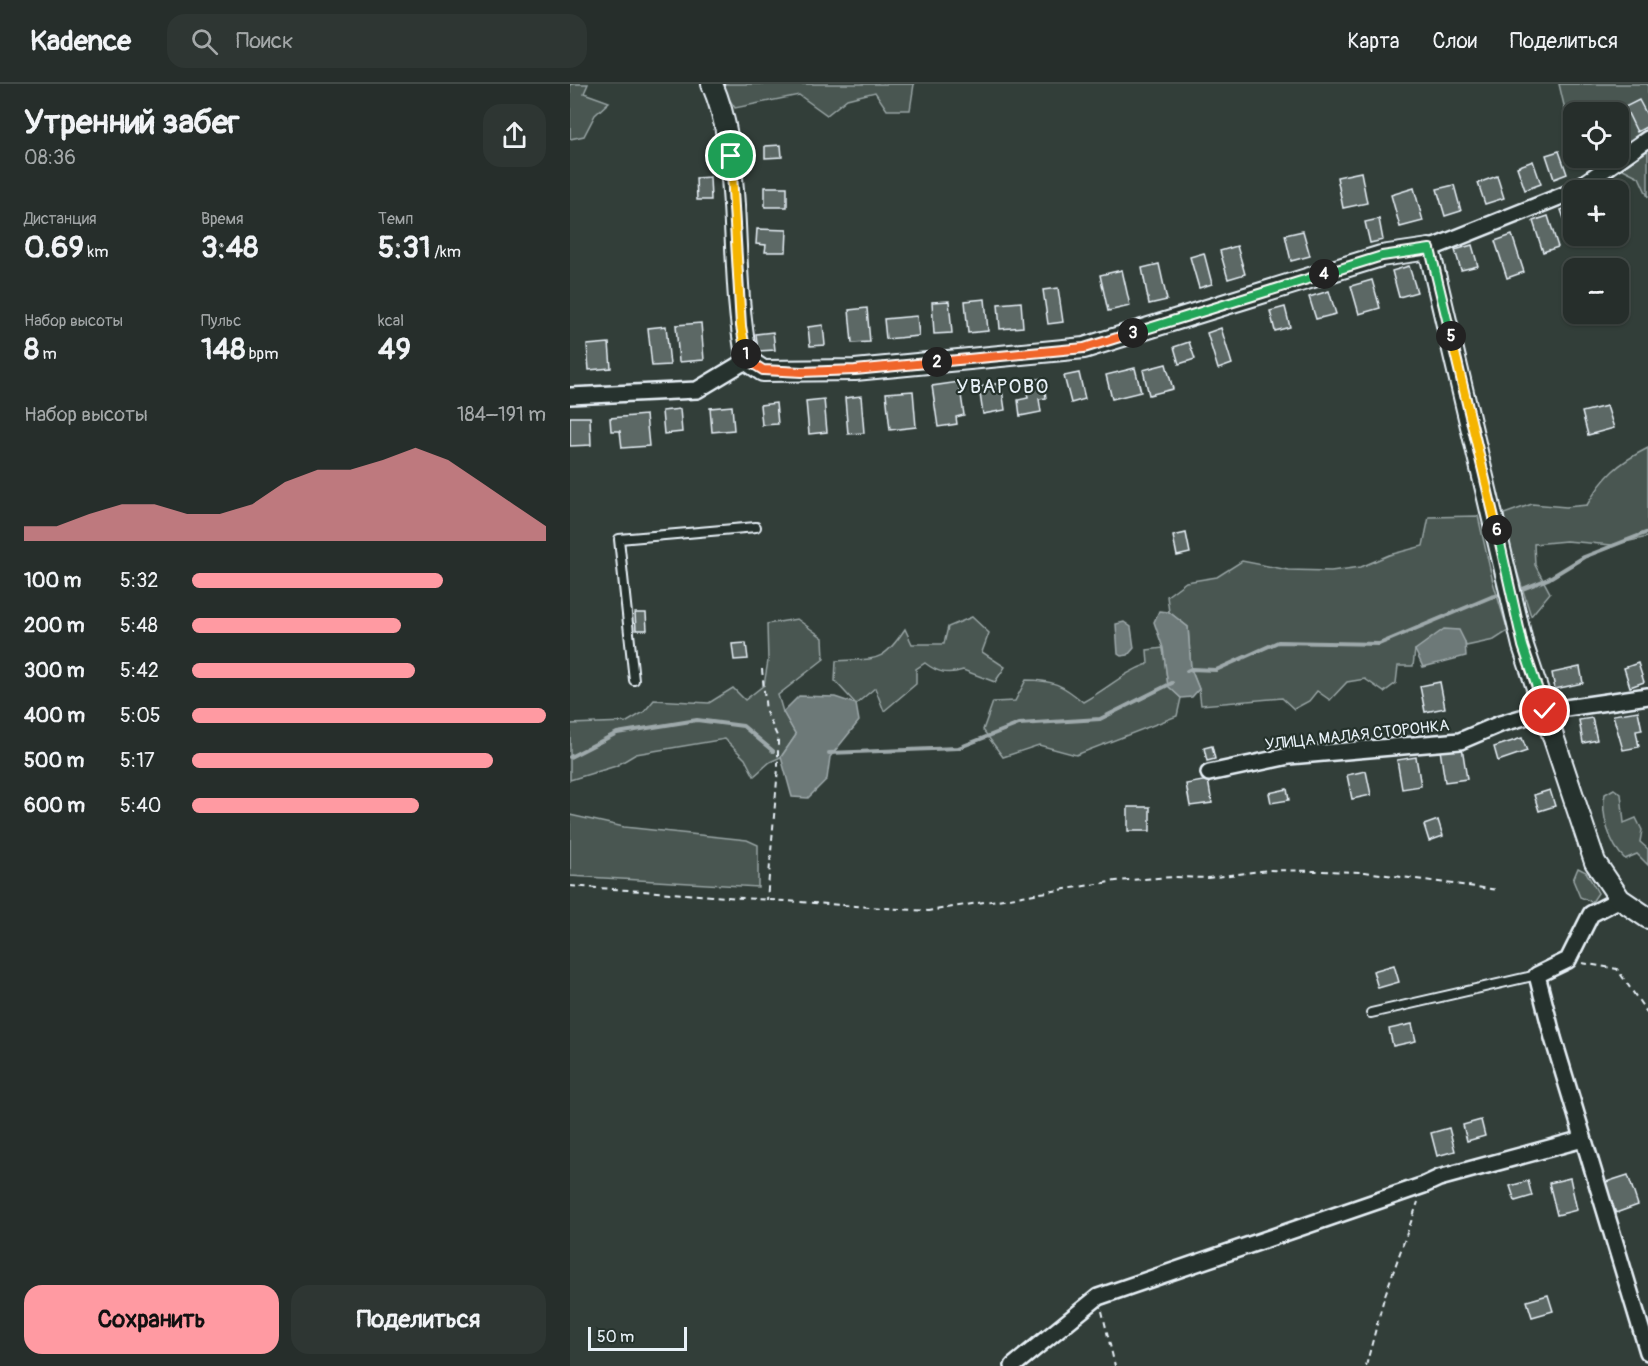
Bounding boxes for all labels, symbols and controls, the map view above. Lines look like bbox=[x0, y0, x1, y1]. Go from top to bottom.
search box bbox=[167, 14, 587, 68]
text: Kadence bbox=[30, 24, 131, 59]
icon: search bbox=[188, 25, 221, 58]
text: Поиск bbox=[236, 27, 293, 55]
text: Карта bbox=[1347, 28, 1399, 55]
text: Слои bbox=[1432, 28, 1477, 55]
text: Поделиться bbox=[1510, 28, 1618, 55]
text: Утренний забег bbox=[24, 102, 240, 143]
map controls bbox=[1563, 102, 1629, 324]
button: locate bbox=[1563, 102, 1629, 168]
button: share bbox=[483, 104, 546, 167]
pin bbox=[705, 130, 756, 181]
icon: arrive bbox=[714, 139, 747, 172]
text: 08:36 bbox=[24, 145, 76, 170]
button: + bbox=[1563, 180, 1629, 246]
text: Дистанция bbox=[24, 209, 97, 229]
text: Время bbox=[201, 209, 244, 229]
text: Темп bbox=[378, 209, 413, 229]
text: 0.69 bbox=[24, 229, 84, 266]
text: 3:48 bbox=[201, 229, 258, 266]
text: 5:31 bbox=[378, 229, 431, 266]
text: km bbox=[84, 242, 108, 262]
text: /km bbox=[431, 242, 461, 262]
button: − bbox=[1563, 258, 1629, 324]
pin: 4 bbox=[1309, 259, 1339, 289]
text: 4 bbox=[1319, 264, 1329, 284]
text: Набор высоты bbox=[24, 311, 123, 331]
text: Пульс bbox=[201, 311, 241, 331]
text: kcal bbox=[378, 311, 404, 331]
pin: 3 bbox=[1118, 318, 1148, 348]
pin: 5 bbox=[1436, 321, 1466, 351]
text: 3 bbox=[1129, 323, 1137, 343]
text: 5 bbox=[1447, 326, 1455, 346]
text: 8 bbox=[24, 331, 39, 368]
text: 148 bbox=[201, 331, 245, 368]
text: 49 bbox=[378, 331, 411, 368]
pin: 1 bbox=[731, 339, 761, 369]
text: m bbox=[39, 344, 57, 364]
text: bpm bbox=[245, 344, 278, 364]
text: 1 bbox=[743, 344, 749, 364]
pin: 2 bbox=[922, 347, 952, 377]
text: 2 bbox=[933, 352, 941, 372]
district label: УВАРОВО bbox=[956, 374, 1050, 399]
text: Набор высоты bbox=[24, 402, 148, 427]
text: 184–191 m bbox=[457, 402, 546, 427]
pin: 6 bbox=[1482, 515, 1512, 545]
text: 6 bbox=[1492, 520, 1502, 540]
text: 100 m bbox=[24, 568, 81, 593]
text: 5:32 bbox=[120, 568, 159, 593]
text: 200 m bbox=[24, 613, 85, 638]
text: 5:48 bbox=[120, 613, 158, 638]
text: 300 m bbox=[24, 658, 85, 683]
text: 5:42 bbox=[120, 658, 159, 683]
pin bbox=[1519, 685, 1570, 736]
icon: check bbox=[1528, 694, 1561, 727]
text: 400 m bbox=[24, 703, 85, 728]
text: 5:05 bbox=[120, 703, 161, 728]
street label: УЛИЦА МАЛАЯ СТОРОНКА bbox=[1264, 715, 1450, 755]
text: 500 m bbox=[24, 748, 84, 773]
text: 5:17 bbox=[120, 748, 155, 773]
text: 600 m bbox=[24, 793, 85, 818]
text: 5:40 bbox=[120, 793, 161, 818]
button: Сохранить bbox=[24, 1285, 279, 1354]
button: Поделиться bbox=[291, 1285, 546, 1354]
scale bar bbox=[588, 1324, 687, 1352]
text: 50 m bbox=[597, 1327, 634, 1347]

